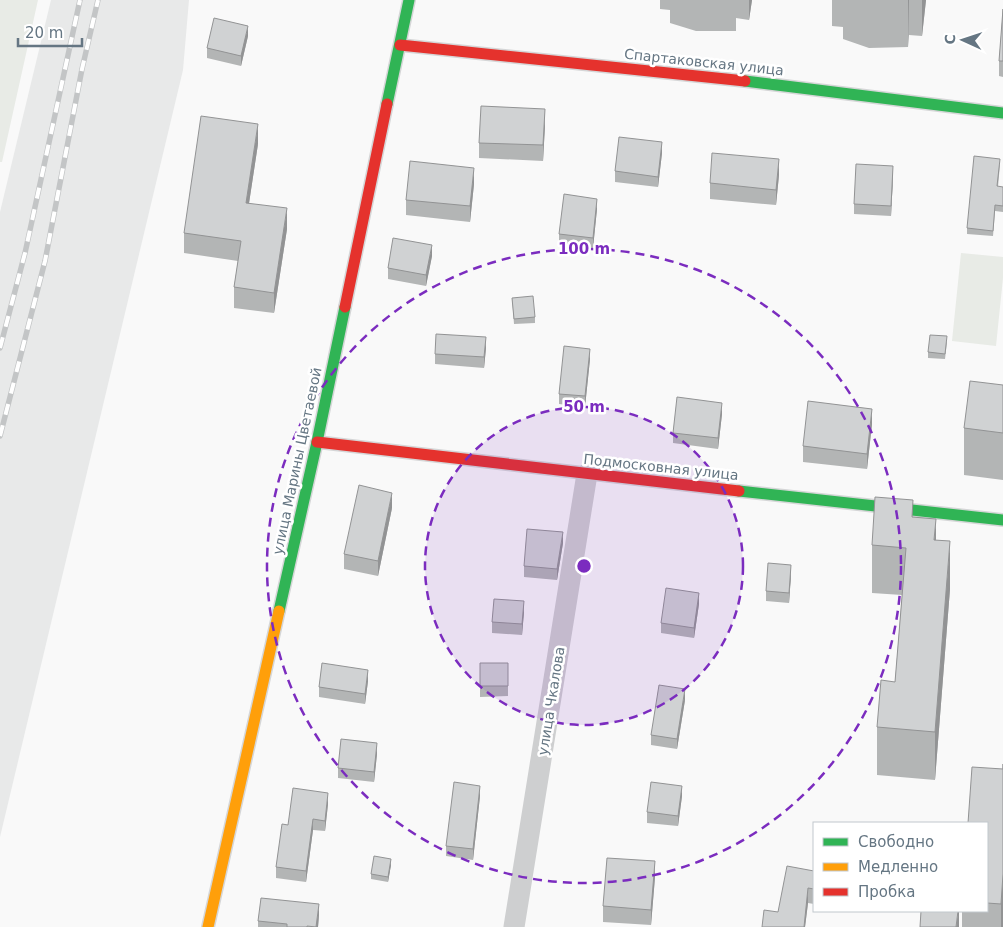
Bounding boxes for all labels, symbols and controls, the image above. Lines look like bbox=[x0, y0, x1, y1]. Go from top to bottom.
scale bar bbox=[18, 15, 81, 47]
north arrow bbox=[938, 15, 988, 65]
text: 20 m bbox=[25, 24, 63, 42]
text: С bbox=[942, 34, 958, 45]
street label: Спартаковская улица bbox=[623, 46, 785, 78]
text: 100 m bbox=[558, 240, 610, 258]
street label: улица Марины Цветаевой bbox=[269, 366, 325, 556]
text: 50 m bbox=[563, 398, 605, 416]
street label: Подмосковная улица bbox=[583, 451, 739, 483]
centre of rings bbox=[575, 557, 593, 575]
street label: улица Чкалова bbox=[535, 645, 567, 757]
legend bbox=[813, 822, 988, 912]
text: Свободно bbox=[858, 833, 934, 851]
text: Медленно bbox=[858, 858, 938, 876]
text: Пробка bbox=[858, 883, 915, 901]

